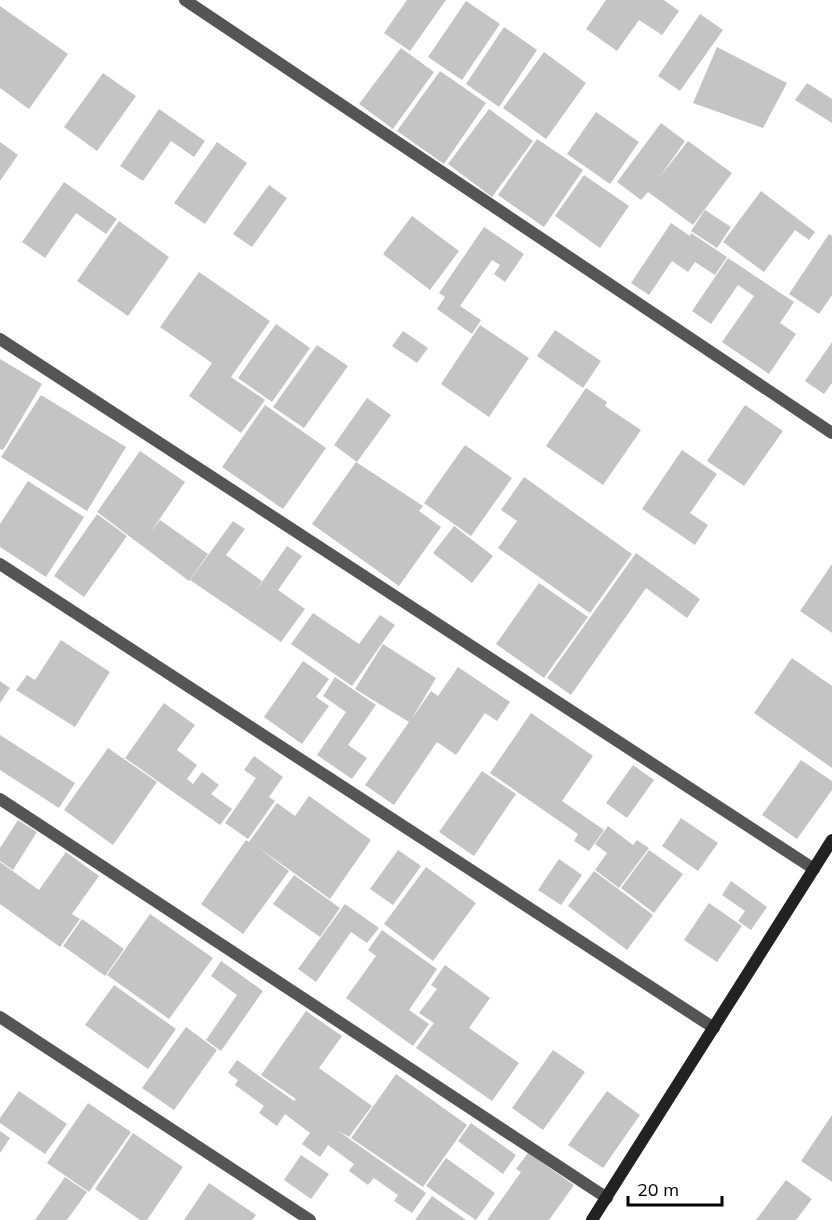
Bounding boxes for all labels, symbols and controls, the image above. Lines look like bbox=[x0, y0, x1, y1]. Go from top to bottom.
scale bar bbox=[628, 1169, 722, 1207]
text: 20 m bbox=[637, 1178, 679, 1201]

